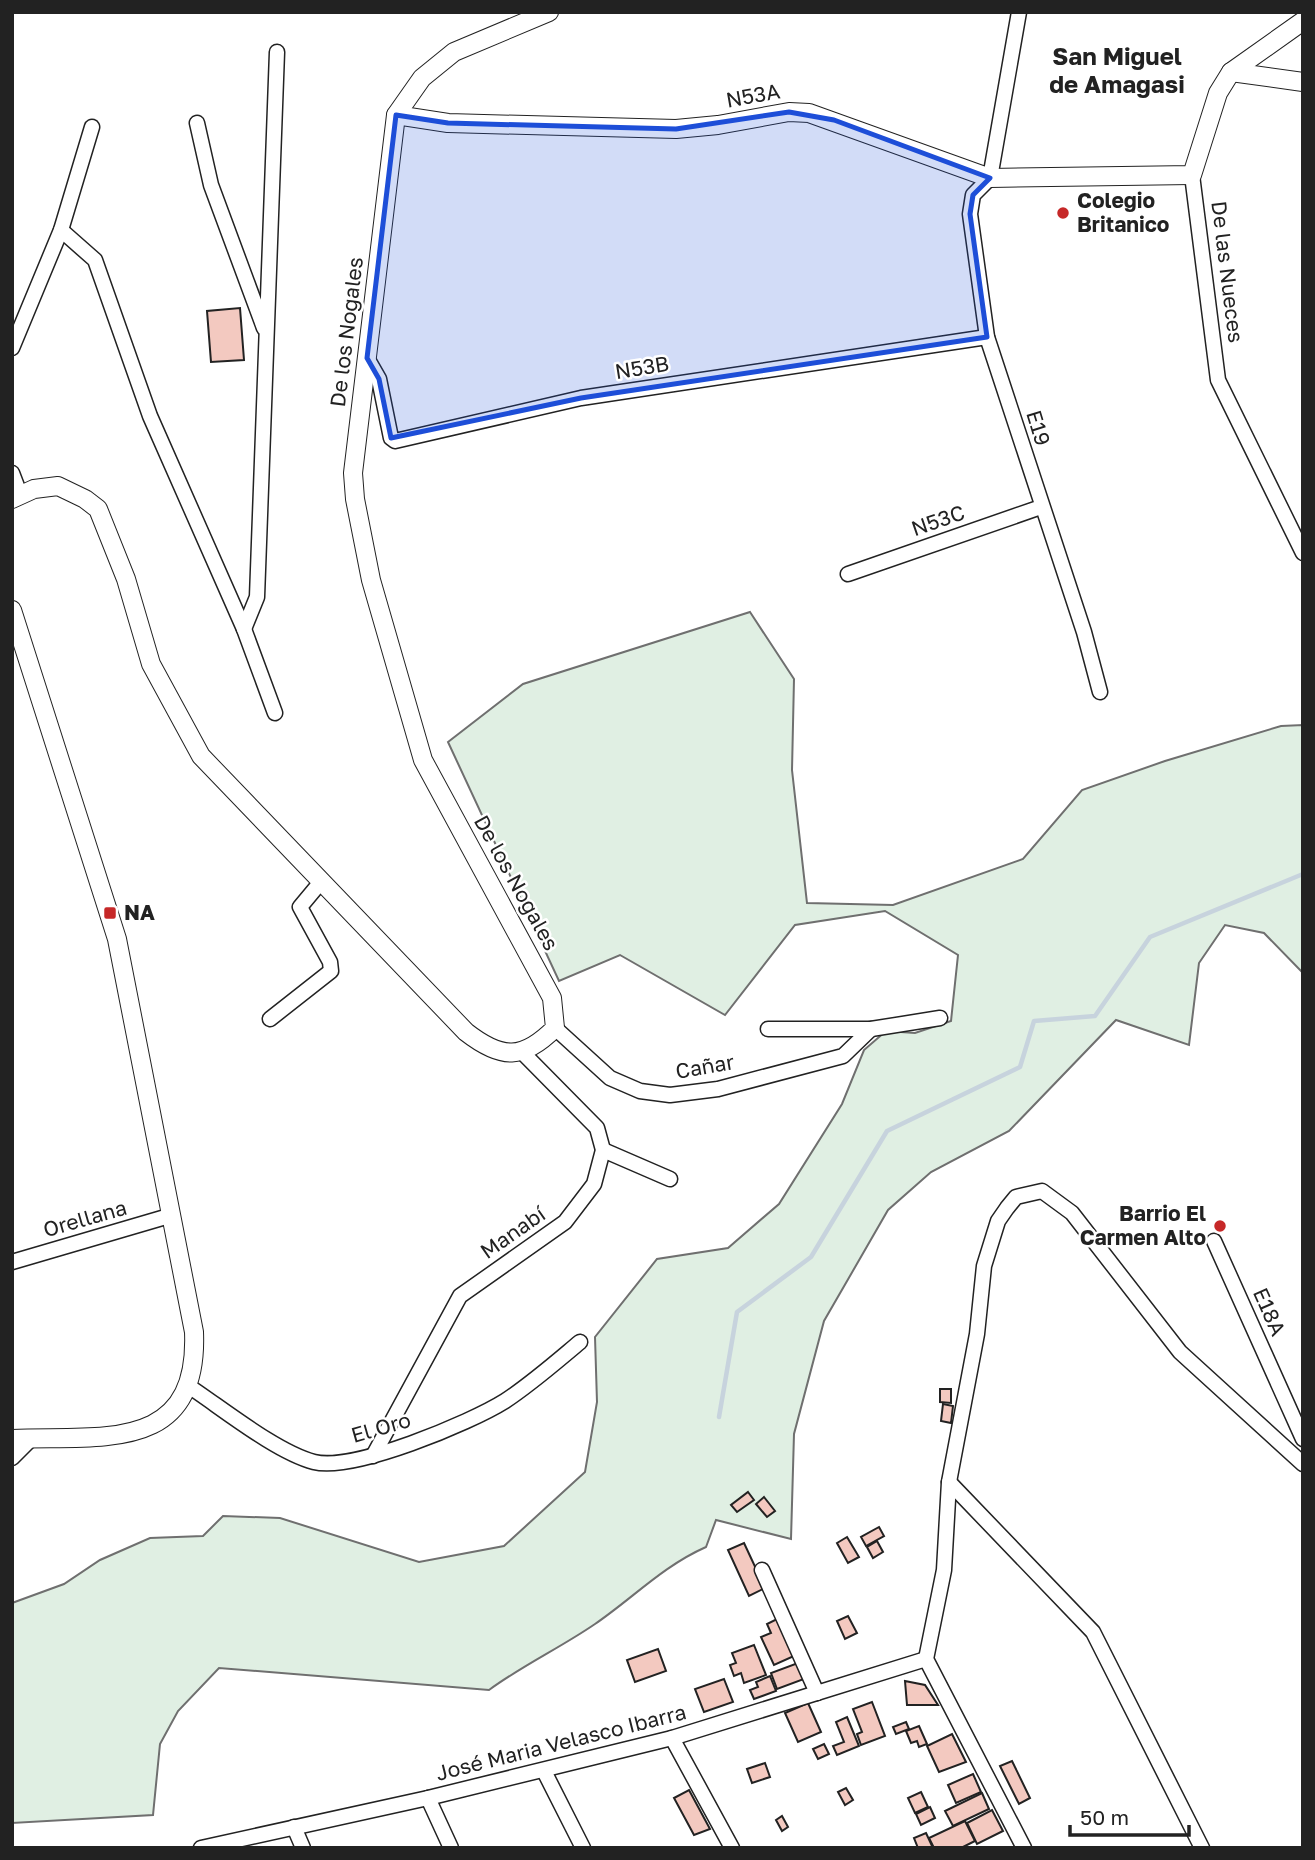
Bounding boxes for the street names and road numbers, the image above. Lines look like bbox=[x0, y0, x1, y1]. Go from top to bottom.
street label: N53A bbox=[724, 77, 782, 113]
street label: De las Nueces bbox=[1206, 199, 1250, 344]
street label: De los Nogales bbox=[324, 255, 368, 408]
street label: N53B bbox=[613, 350, 671, 384]
street label: E19 bbox=[1021, 407, 1057, 449]
street label: N53C bbox=[908, 499, 968, 541]
street label: De los Nogales bbox=[469, 810, 565, 955]
street label: Cañar bbox=[673, 1048, 736, 1084]
street label: Orellana bbox=[40, 1194, 130, 1242]
street label: Manabí bbox=[475, 1200, 551, 1264]
street label: E18A bbox=[1248, 1284, 1292, 1340]
street label: El Oro bbox=[348, 1406, 414, 1448]
street label: José Maria Velasco Ibarra bbox=[433, 1698, 689, 1786]

